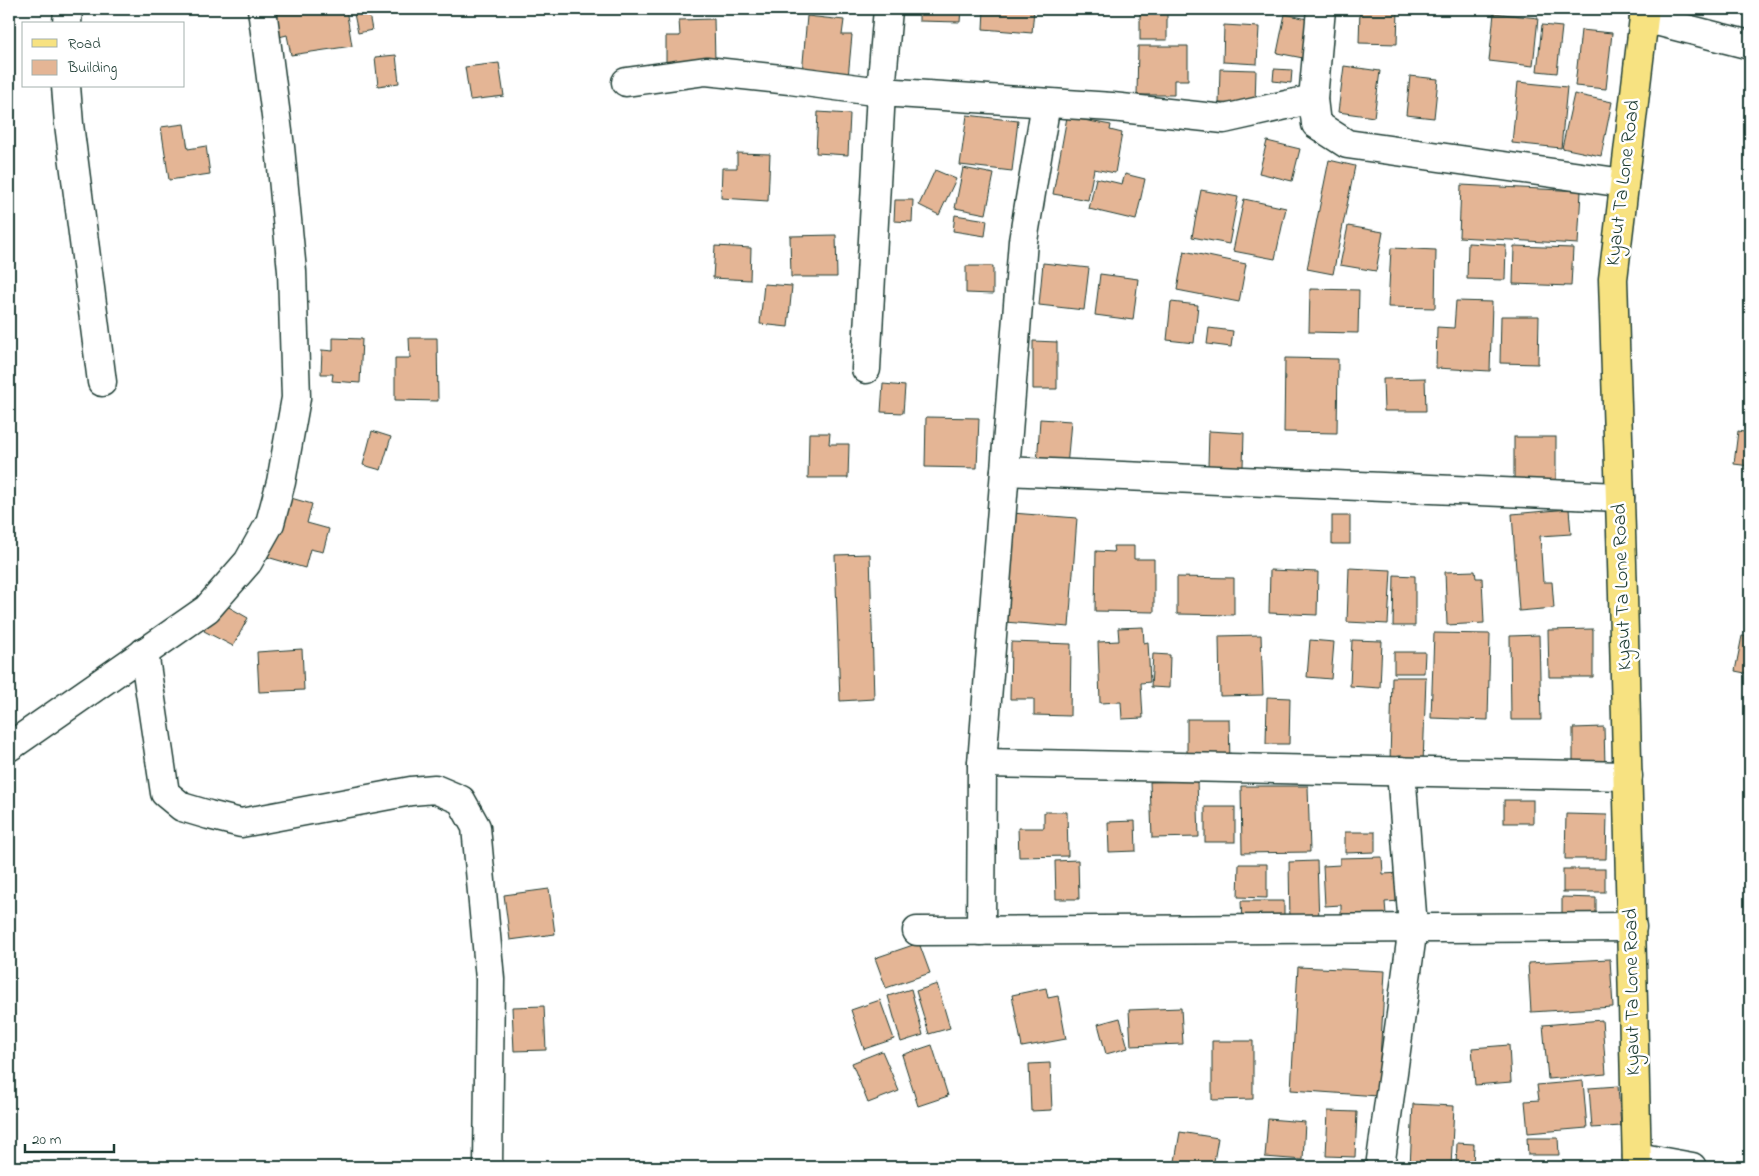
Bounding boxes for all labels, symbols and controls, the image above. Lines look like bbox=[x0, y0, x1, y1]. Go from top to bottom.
legend bbox=[22, 22, 185, 88]
text: Road bbox=[68, 33, 101, 55]
text: Building bbox=[67, 57, 117, 80]
street label: Kyaut Ta Lone Road bbox=[1599, 98, 1649, 268]
street label: Kyaut Ta Lone Road bbox=[1606, 503, 1640, 671]
street label: Kyaut Ta Lone Road bbox=[1617, 908, 1649, 1076]
scale bar bbox=[25, 1121, 114, 1153]
text: 20 m bbox=[32, 1129, 62, 1151]

